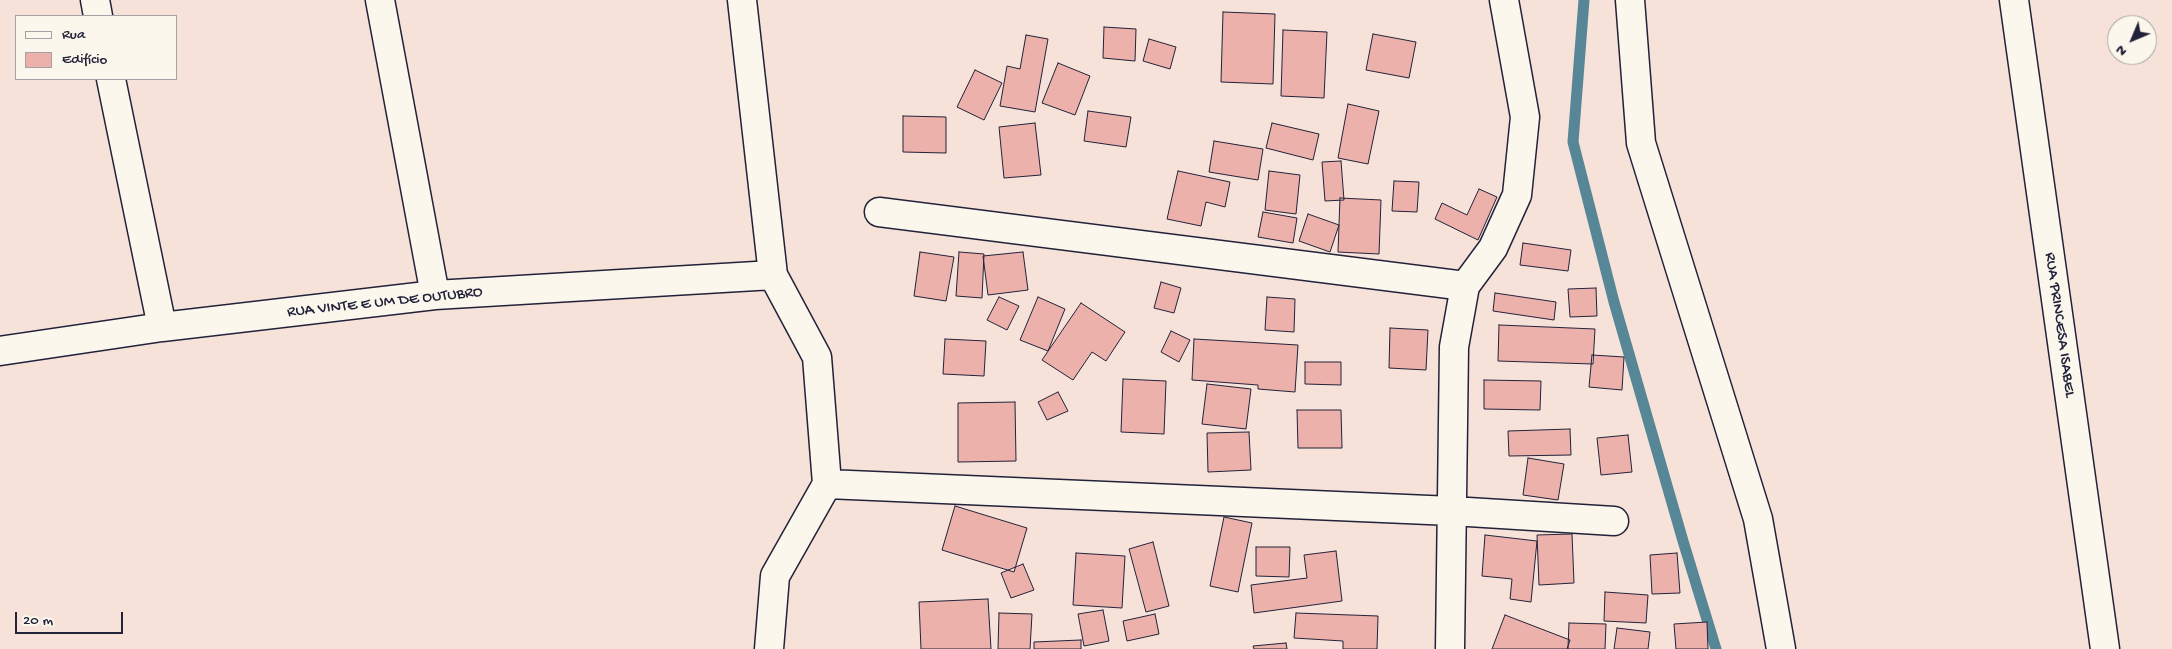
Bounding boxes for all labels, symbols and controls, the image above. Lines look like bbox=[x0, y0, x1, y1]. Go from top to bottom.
legend bbox=[15, 15, 178, 80]
north arrow bbox=[2107, 15, 2157, 65]
text: Rua bbox=[62, 26, 85, 44]
text: N bbox=[2113, 41, 2131, 60]
text: Edifício bbox=[62, 51, 107, 69]
street label: RUA PRINCESA ISABEL bbox=[2039, 251, 2079, 399]
street label: RUA VINTE E UM DE OUTUBRO bbox=[286, 283, 484, 323]
scale bar bbox=[18, 602, 125, 634]
text: 20 m bbox=[23, 612, 53, 630]

